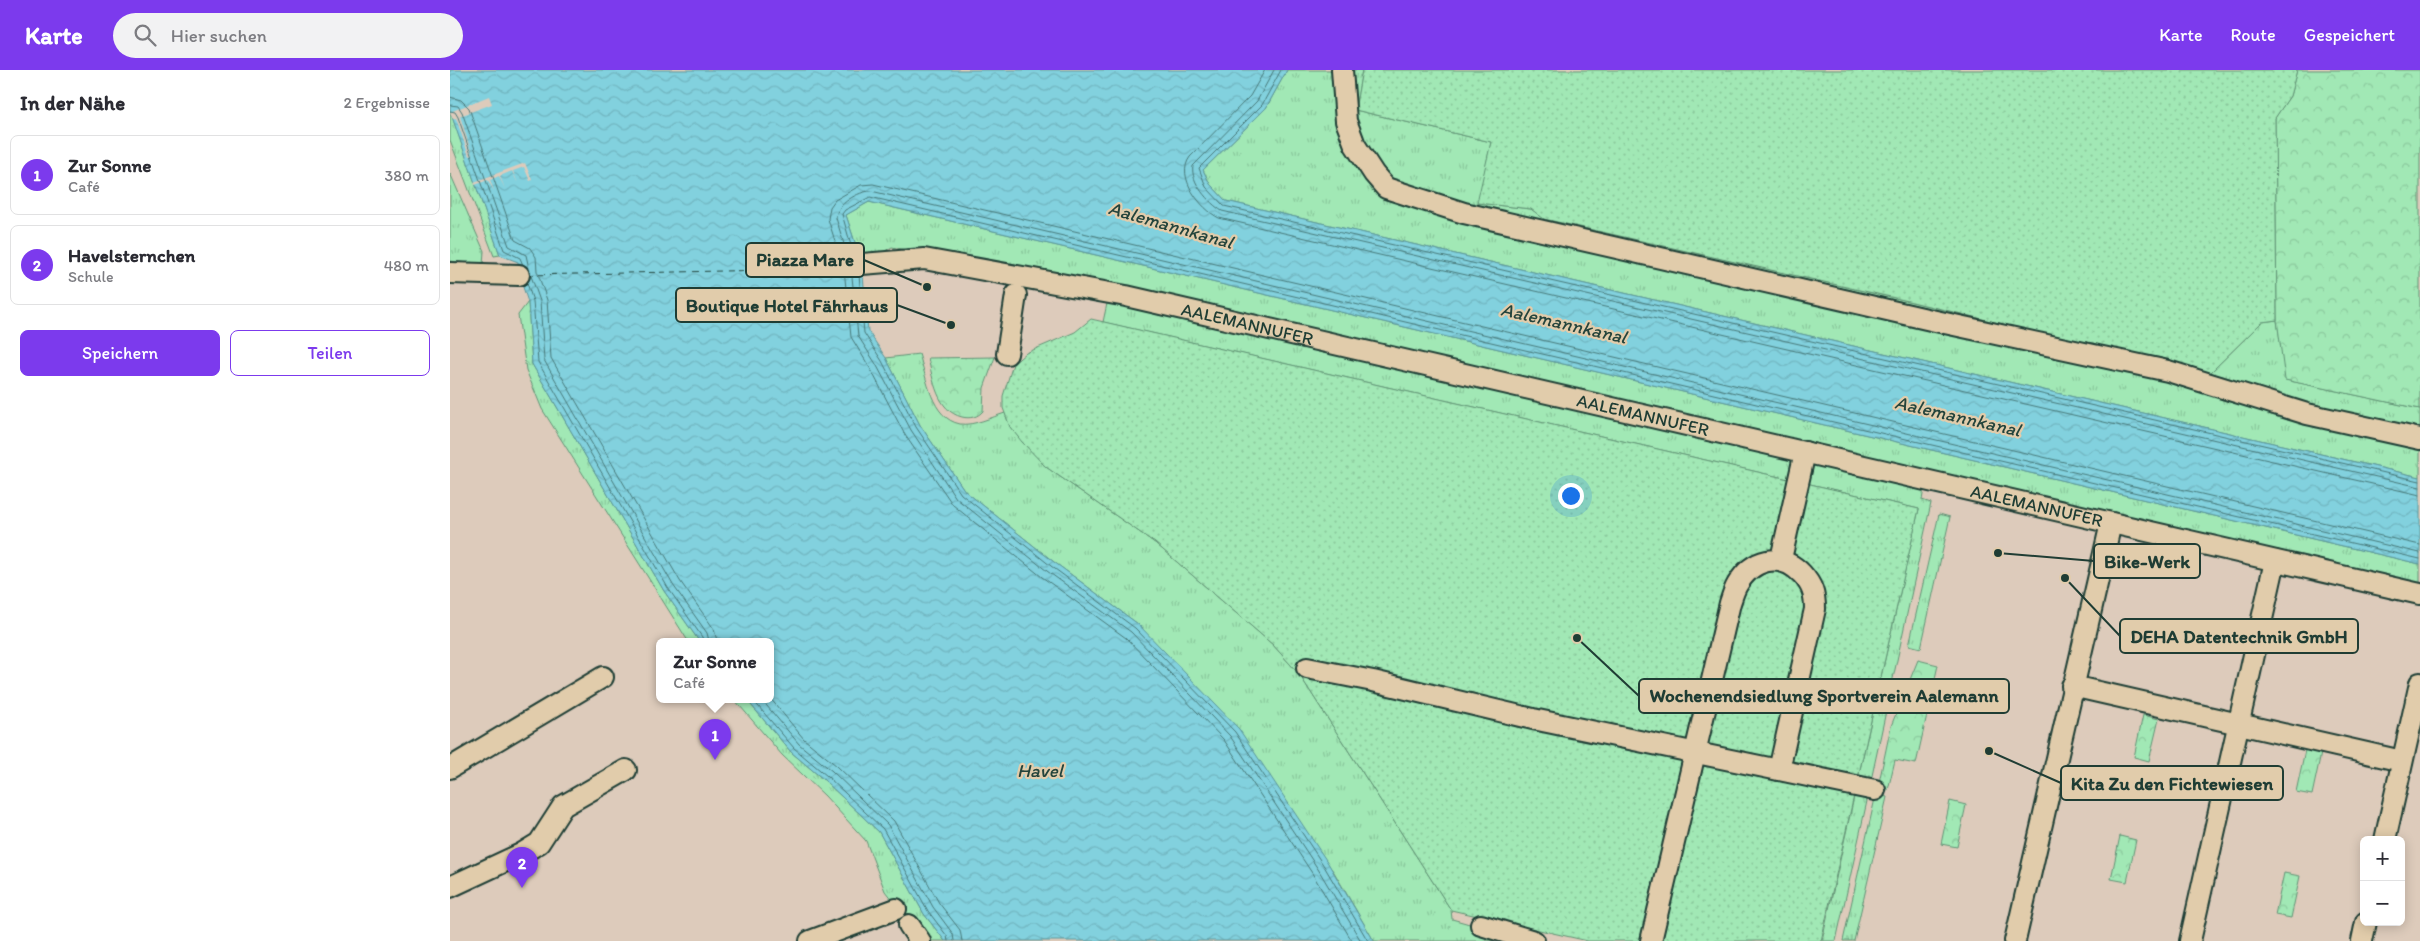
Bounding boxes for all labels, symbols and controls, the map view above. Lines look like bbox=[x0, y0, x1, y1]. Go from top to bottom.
search box bbox=[113, 13, 463, 58]
text: Karte bbox=[25, 21, 83, 50]
icon: search bbox=[131, 21, 159, 49]
text: Hier suchen bbox=[171, 24, 267, 47]
text: Karte bbox=[2159, 24, 2202, 46]
text: Route bbox=[2230, 24, 2276, 46]
text: Gespeichert bbox=[2304, 24, 2395, 46]
text: In der Nähe bbox=[20, 90, 125, 115]
text: 2 Ergebnisse bbox=[344, 93, 430, 112]
text: Zur Sonne bbox=[68, 154, 152, 177]
text: 1 bbox=[33, 166, 41, 185]
text: 380 m bbox=[385, 166, 429, 185]
text: Café bbox=[68, 177, 100, 196]
water label: Aalemannkanal bbox=[1106, 196, 1237, 254]
callout: Piazza Mare bbox=[746, 243, 864, 277]
text: Havelsternchen bbox=[68, 244, 195, 267]
text: Piazza Mare bbox=[756, 248, 854, 271]
text: 2 bbox=[33, 256, 41, 275]
text: 480 m bbox=[384, 256, 429, 275]
text: Schule bbox=[68, 267, 114, 286]
callout: Boutique Hotel Fährhaus bbox=[676, 288, 897, 322]
text: Boutique Hotel Fährhaus bbox=[686, 294, 889, 317]
water label: Aalemannkanal bbox=[1499, 297, 1631, 349]
street label: AALEMANNUFER bbox=[1179, 298, 1315, 350]
button: Speichern bbox=[20, 330, 220, 376]
button: Teilen bbox=[230, 330, 430, 376]
street label: AALEMANNUFER bbox=[1575, 389, 1711, 441]
water label: Aalemannkanal bbox=[1893, 390, 2025, 442]
street label: AALEMANNUFER bbox=[1968, 480, 2105, 532]
your location bbox=[1558, 483, 1584, 509]
callout: Bike-Werk bbox=[2094, 544, 2200, 578]
text: Bike-Werk bbox=[2104, 550, 2190, 573]
callout: DEHA Datentechnik GmbH bbox=[2120, 619, 2358, 653]
text: DEHA Datentechnik GmbH bbox=[2130, 625, 2348, 648]
popup bbox=[656, 638, 774, 703]
text: Zur Sonne bbox=[673, 650, 757, 673]
text: Café bbox=[673, 673, 705, 692]
callout: Wochenendsiedlung Sportverein Aalemann bbox=[1639, 679, 2009, 713]
text: Wochenendsiedlung Sportverein Aalemann bbox=[1649, 684, 1999, 707]
pin: 1 bbox=[699, 719, 731, 760]
water label: Havel bbox=[1017, 759, 1065, 782]
callout: Kita Zu den Fichtewiesen bbox=[2061, 766, 2283, 800]
text: Kita Zu den Fichtewiesen bbox=[2071, 772, 2273, 795]
map controls bbox=[2360, 836, 2405, 926]
button: + bbox=[2360, 836, 2405, 881]
pin: 2 bbox=[506, 847, 538, 888]
button: − bbox=[2360, 881, 2405, 926]

